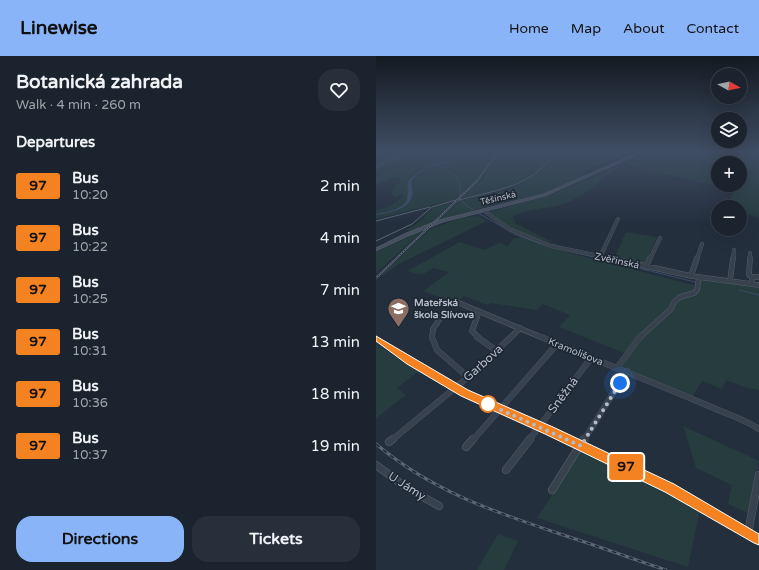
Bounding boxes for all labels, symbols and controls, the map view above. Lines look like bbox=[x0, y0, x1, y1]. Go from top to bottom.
text: Linewise bbox=[20, 17, 98, 39]
text: Home bbox=[509, 20, 549, 37]
text: Map bbox=[571, 20, 601, 37]
text: About bbox=[623, 20, 665, 37]
text: Contact bbox=[687, 20, 739, 37]
north arrow bbox=[711, 68, 747, 104]
map controls bbox=[711, 68, 747, 236]
button: heart bbox=[318, 69, 360, 111]
text: Botanická zahrada bbox=[16, 71, 183, 93]
text: Walk · 4 min · 260 m bbox=[16, 97, 141, 113]
button: layers bbox=[711, 112, 747, 148]
text: Departures bbox=[16, 133, 95, 151]
button: + bbox=[711, 156, 747, 192]
text: Bus bbox=[72, 169, 99, 187]
text: 97 bbox=[29, 177, 47, 194]
text: 2 min bbox=[320, 177, 360, 195]
text: 10:20 bbox=[72, 187, 108, 203]
street label: Těšínská bbox=[479, 189, 517, 208]
button: − bbox=[711, 200, 747, 236]
text: Bus bbox=[72, 221, 99, 239]
text: 97 bbox=[29, 229, 47, 246]
text: 4 min bbox=[320, 229, 360, 247]
text: 10:22 bbox=[72, 239, 108, 255]
street label: Zvěřinská bbox=[593, 250, 640, 272]
text: Bus bbox=[72, 273, 99, 291]
text: 97 bbox=[29, 281, 47, 298]
text: 7 min bbox=[320, 281, 360, 299]
text: 10:25 bbox=[72, 291, 108, 307]
school or university icon: Mateřská škola Slívova bbox=[386, 295, 412, 328]
place label: Mateřská škola Slívova bbox=[414, 297, 474, 321]
text: Bus bbox=[72, 325, 99, 343]
text: 97 bbox=[29, 333, 47, 350]
text: 13 min bbox=[311, 333, 360, 351]
street label: Kramolišova bbox=[546, 335, 605, 368]
street label: Garbova bbox=[460, 342, 506, 384]
text: 10:31 bbox=[72, 343, 108, 359]
your location bbox=[610, 373, 630, 393]
street label: Sněžná bbox=[545, 374, 581, 416]
text: Bus bbox=[72, 377, 99, 395]
text: 97 bbox=[29, 385, 47, 402]
text: 18 min bbox=[311, 385, 360, 403]
text: 10:36 bbox=[72, 395, 108, 411]
unlabelled marker bbox=[479, 395, 497, 413]
text: Bus bbox=[72, 429, 99, 447]
text: 97 bbox=[29, 437, 47, 454]
text: 19 min bbox=[311, 437, 360, 455]
text: 10:37 bbox=[72, 447, 108, 463]
line badge: 97 bbox=[608, 454, 644, 480]
text: 97 bbox=[617, 458, 635, 475]
street label: U Jámy bbox=[386, 469, 429, 504]
button: Directions bbox=[16, 516, 184, 562]
button: Tickets bbox=[192, 516, 360, 562]

